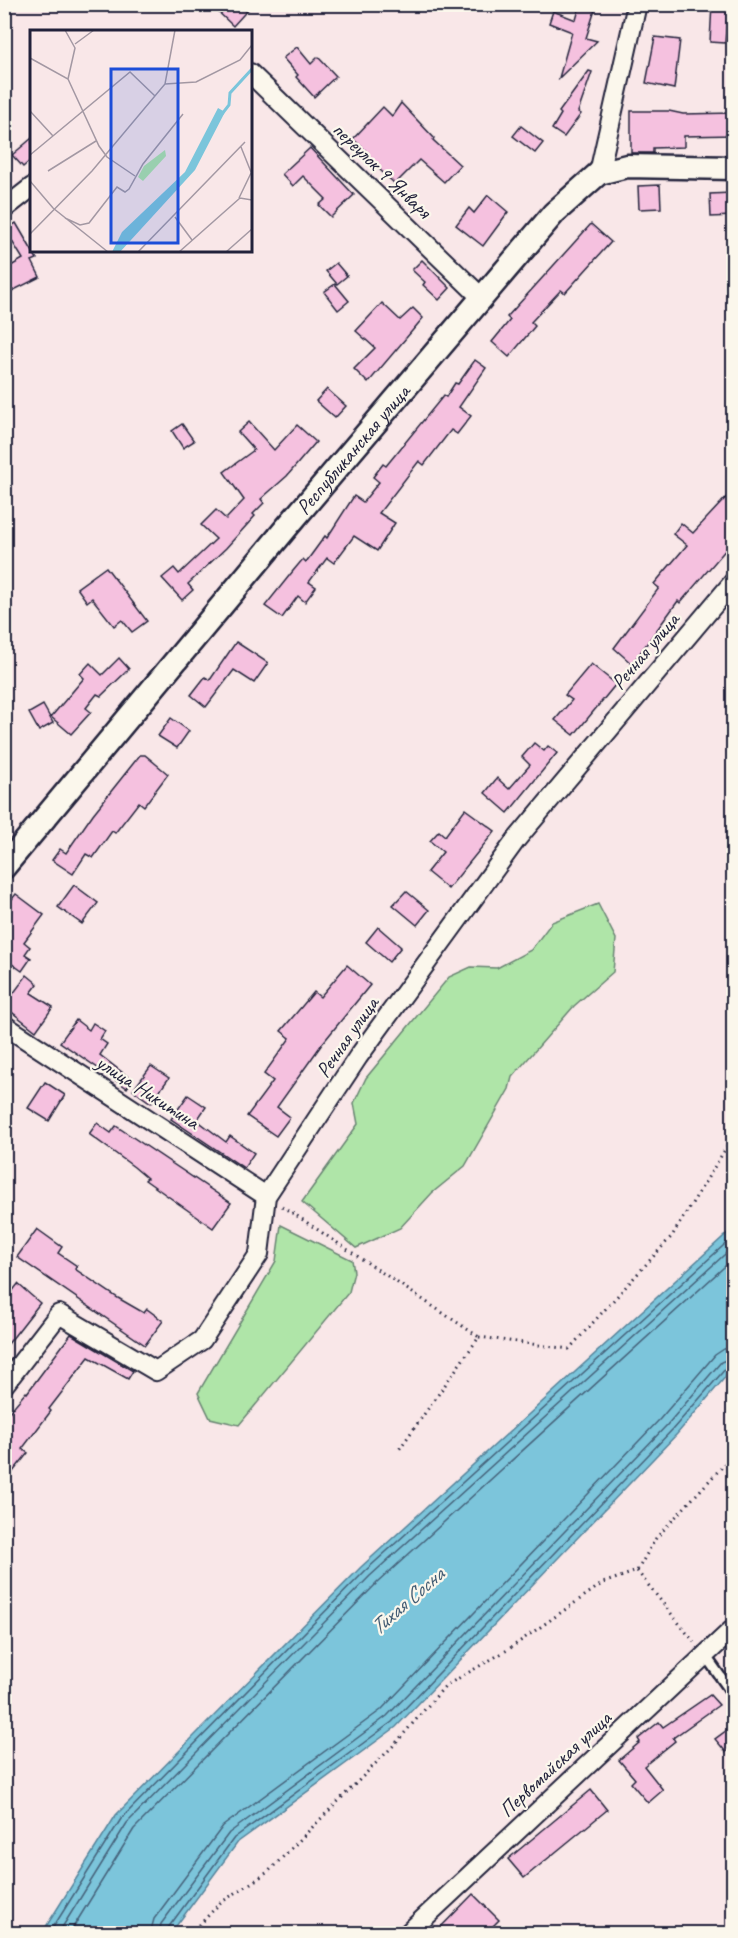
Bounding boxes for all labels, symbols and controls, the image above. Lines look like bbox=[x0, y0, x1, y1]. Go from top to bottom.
inset map bbox=[30, 30, 252, 252]
street label: переулок 9 Января bbox=[327, 116, 438, 225]
street label: Республиканская улица bbox=[290, 378, 417, 520]
street label: Речная улица bbox=[605, 605, 686, 695]
street label: Речная улица bbox=[310, 990, 386, 1082]
street label: улица Никитина bbox=[90, 1048, 206, 1136]
water label: Тихая Сосна bbox=[364, 1560, 452, 1641]
street label: Первомайская улица bbox=[493, 1704, 618, 1823]

